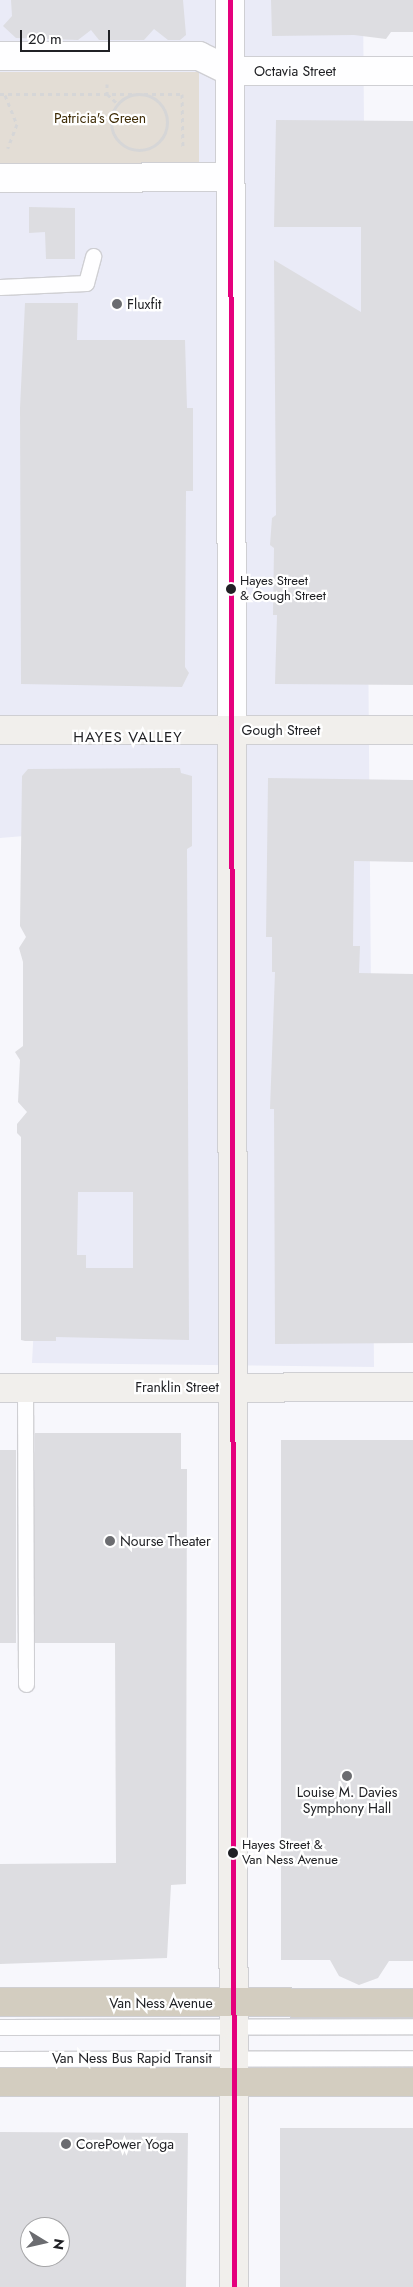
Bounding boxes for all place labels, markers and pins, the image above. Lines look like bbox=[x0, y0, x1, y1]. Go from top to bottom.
place label: Fluxfit bbox=[127, 296, 161, 312]
marker: Fluxfit bbox=[111, 298, 123, 310]
place label: Hayes Street & Gough Street bbox=[240, 574, 326, 605]
marker: Hayes Street & Gough Street bbox=[226, 584, 236, 594]
place label: Nourse Theater bbox=[120, 1533, 211, 1549]
marker: Nourse Theater bbox=[104, 1535, 116, 1547]
marker: Louise M. Davies Symphony Hall bbox=[341, 1770, 353, 1782]
place label: Louise M. Davies Symphony Hall bbox=[297, 1784, 397, 1816]
place label: Hayes Street & Van Ness Avenue bbox=[242, 1838, 338, 1869]
marker: Hayes Street & Van Ness Avenue bbox=[228, 1848, 238, 1858]
place label: CorePower Yoga bbox=[76, 2136, 174, 2152]
marker: CorePower Yoga bbox=[60, 2138, 72, 2150]

